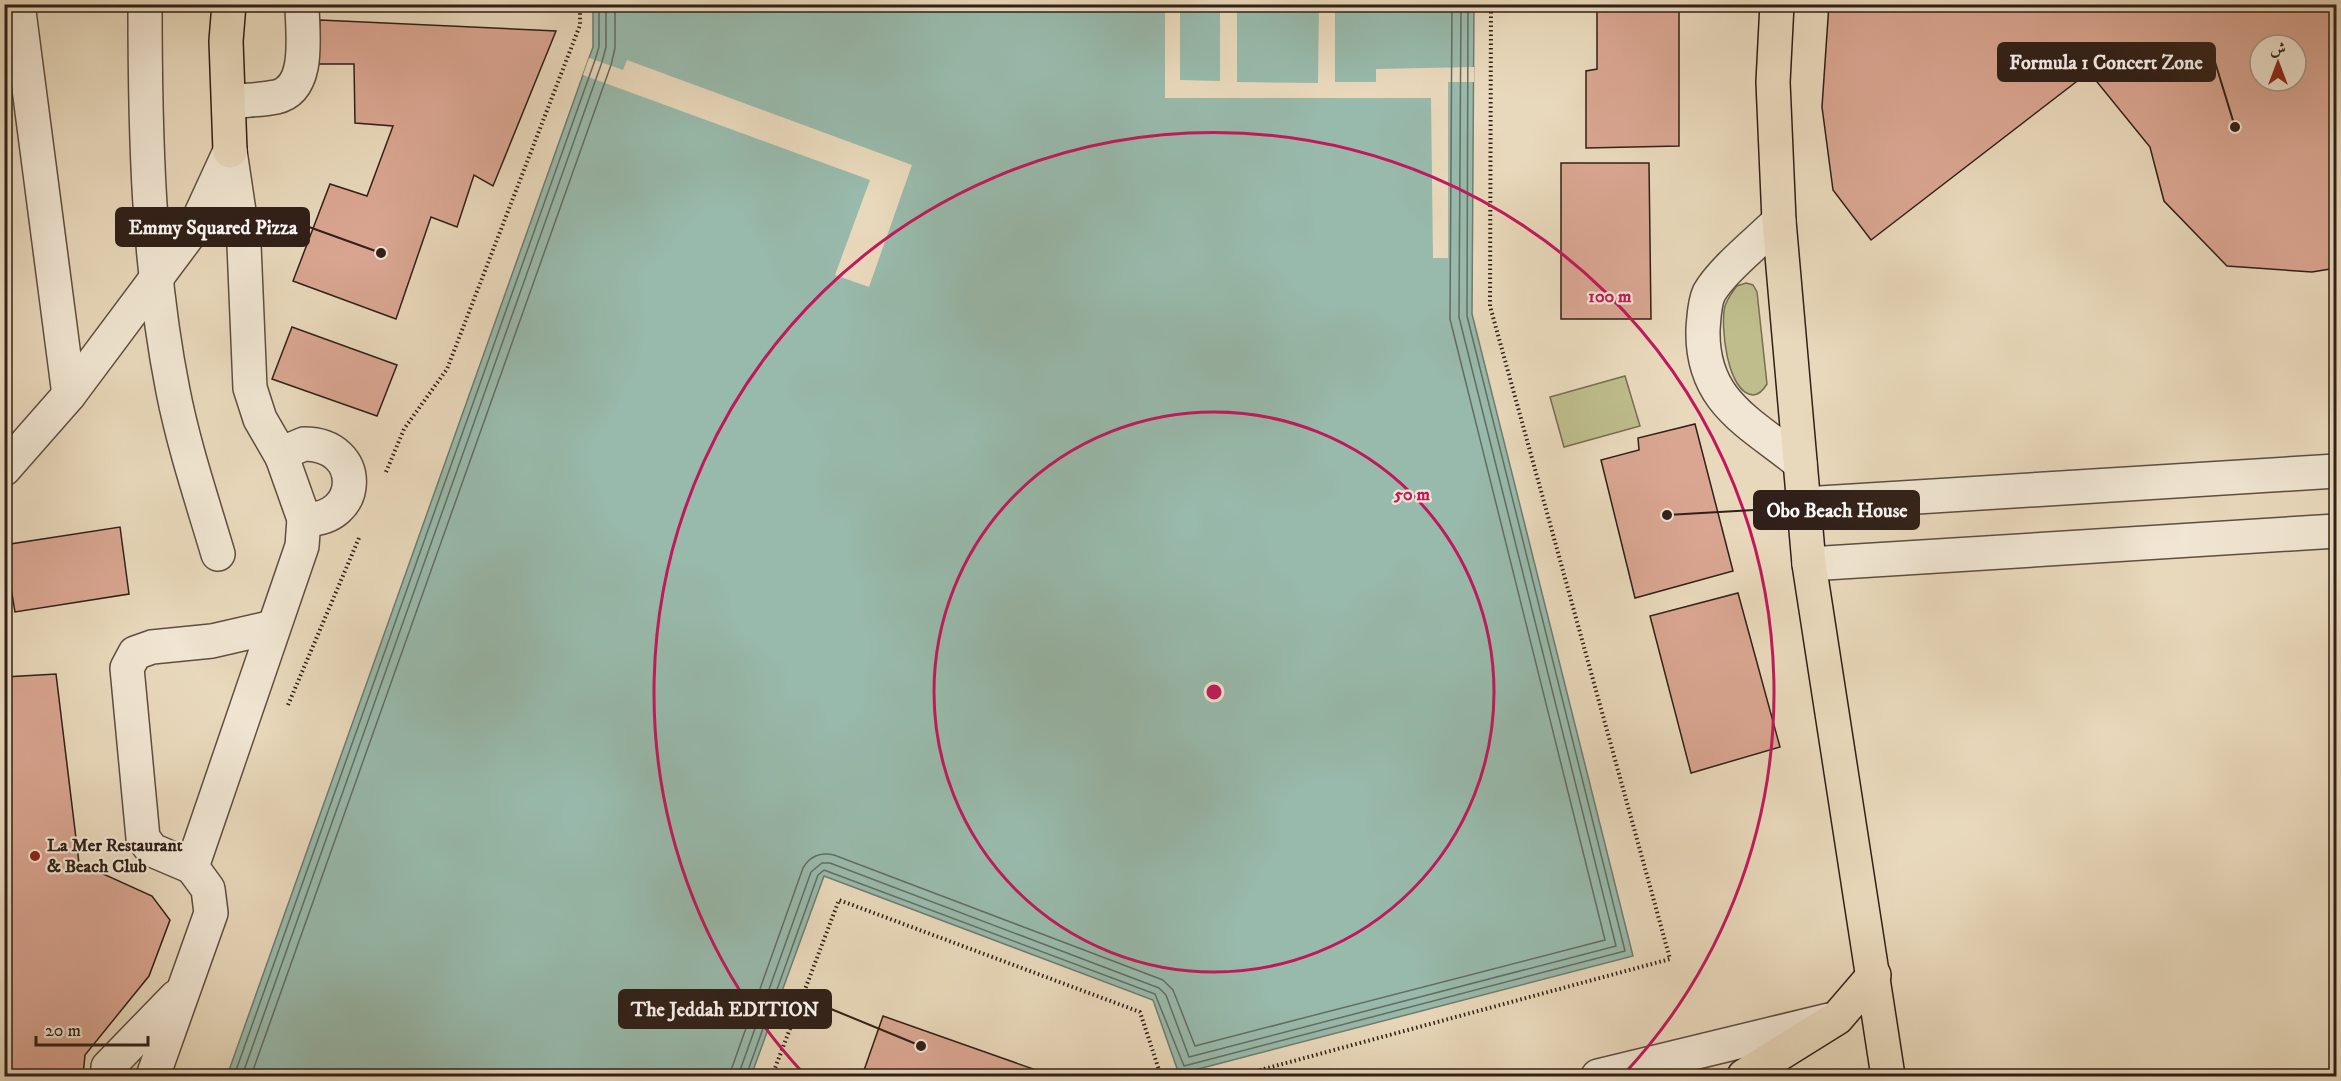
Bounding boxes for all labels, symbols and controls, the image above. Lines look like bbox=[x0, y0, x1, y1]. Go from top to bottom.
north arrow bbox=[2248, 33, 2308, 93]
text: ش bbox=[2270, 39, 2286, 59]
callout: Formula 1 Concert Zone bbox=[1998, 43, 2215, 81]
text: Formula 1 Concert Zone bbox=[2009, 51, 2203, 76]
callout: Emmy Squared Pizza bbox=[116, 208, 309, 246]
text: Emmy Squared Pizza bbox=[129, 216, 298, 241]
text: 100 m bbox=[1588, 286, 1632, 308]
text: 50 m bbox=[1393, 484, 1430, 506]
callout: Obo Beach House bbox=[1754, 491, 1919, 529]
text: Obo Beach House bbox=[1766, 499, 1908, 524]
centre of rings bbox=[1204, 682, 1224, 702]
place label: La Mer Restaurant & Beach Club bbox=[47, 835, 183, 878]
marker: La Mer Restaurant & Beach Club bbox=[28, 849, 42, 863]
callout: The Jeddah EDITION bbox=[619, 990, 831, 1028]
text: The Jeddah EDITION bbox=[630, 998, 820, 1023]
scale bar bbox=[36, 1009, 148, 1047]
text: 20 m bbox=[45, 1020, 81, 1042]

